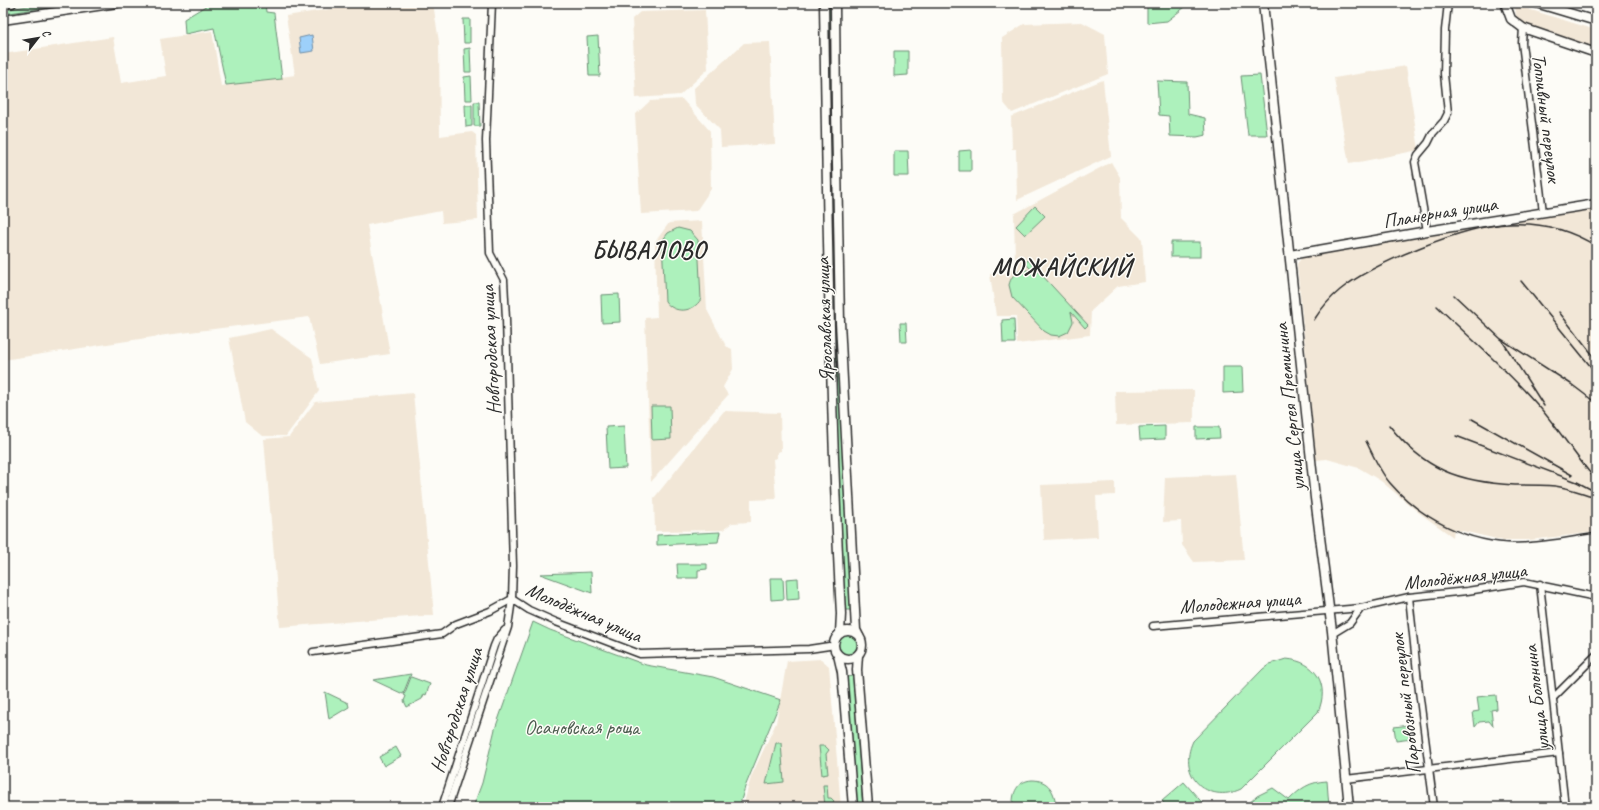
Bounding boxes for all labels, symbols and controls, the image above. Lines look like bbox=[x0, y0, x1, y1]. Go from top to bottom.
north arrow bbox=[18, 18, 58, 58]
text: С bbox=[39, 27, 55, 40]
street label: Топливный переулок bbox=[1526, 52, 1567, 185]
street label: Планерная улица bbox=[1381, 191, 1500, 234]
district label: БЫВАЛОВО bbox=[592, 235, 708, 265]
district label: МОЖАЙСКИЙ bbox=[992, 252, 1136, 282]
street label: Ярославская улица bbox=[810, 256, 839, 383]
street label: Новгородская улица bbox=[475, 283, 506, 415]
street label: улица Сергея Преминина bbox=[1268, 321, 1311, 493]
street label: Молодёжная улица bbox=[1402, 557, 1530, 595]
street label: Молодёжная улица bbox=[522, 577, 647, 649]
street label: Молодежная улица bbox=[1179, 586, 1303, 619]
street label: Паровозный переулок bbox=[1384, 631, 1427, 776]
street label: Новгородская улица bbox=[425, 643, 489, 776]
street label: улица Болонина bbox=[1517, 643, 1555, 753]
park label: Осановская роща bbox=[525, 715, 641, 740]

